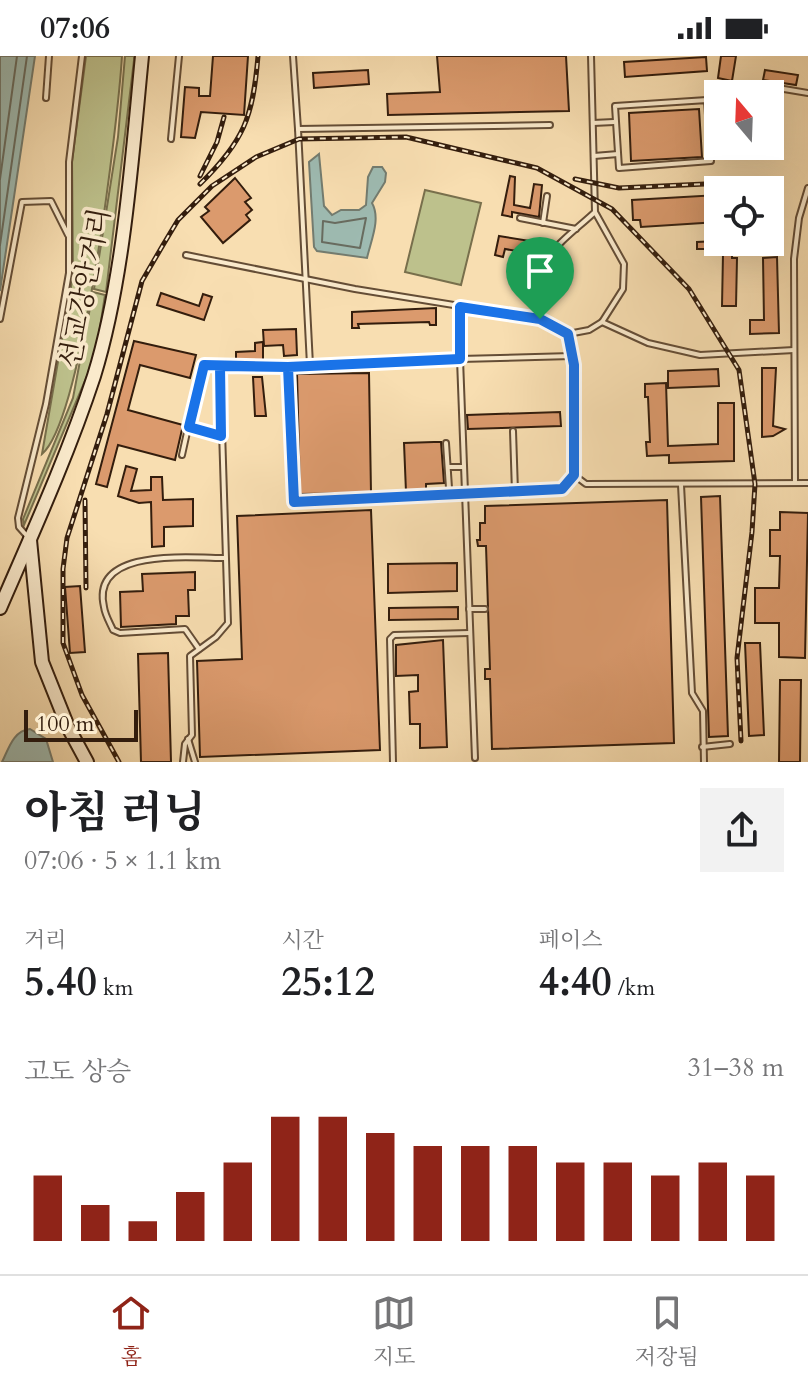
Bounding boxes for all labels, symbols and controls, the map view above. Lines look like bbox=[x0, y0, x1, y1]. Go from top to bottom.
text: 07:06 bbox=[40, 8, 110, 49]
north arrow bbox=[704, 80, 784, 160]
map controls bbox=[704, 80, 784, 256]
button: locate bbox=[704, 176, 784, 256]
street label: 선교강안거리 bbox=[51, 205, 119, 371]
pin bbox=[506, 237, 574, 319]
icon: arrive bbox=[518, 249, 562, 293]
scale bar bbox=[24, 706, 138, 742]
text: 100 m bbox=[36, 709, 94, 739]
text: 아침 러닝 bbox=[24, 783, 206, 843]
button: share bbox=[700, 788, 784, 872]
text: 07:06 · 5 × 1.1 km bbox=[24, 843, 221, 878]
text: 거리 bbox=[24, 925, 67, 955]
text: 시간 bbox=[281, 925, 324, 955]
text: 페이스 bbox=[539, 925, 602, 955]
text: 5.40 bbox=[24, 955, 97, 1010]
text: 25:12 bbox=[281, 955, 375, 1010]
text: 4:40 bbox=[539, 955, 612, 1010]
text: km bbox=[97, 973, 133, 1003]
text: /km bbox=[612, 973, 655, 1003]
text: 31–38 m bbox=[687, 1050, 784, 1085]
text: 고도 상승 bbox=[24, 1054, 131, 1089]
tab: 홈 bbox=[109, 1291, 153, 1372]
tab: 지도 bbox=[372, 1291, 416, 1372]
tab: 저장됨 bbox=[635, 1291, 699, 1372]

